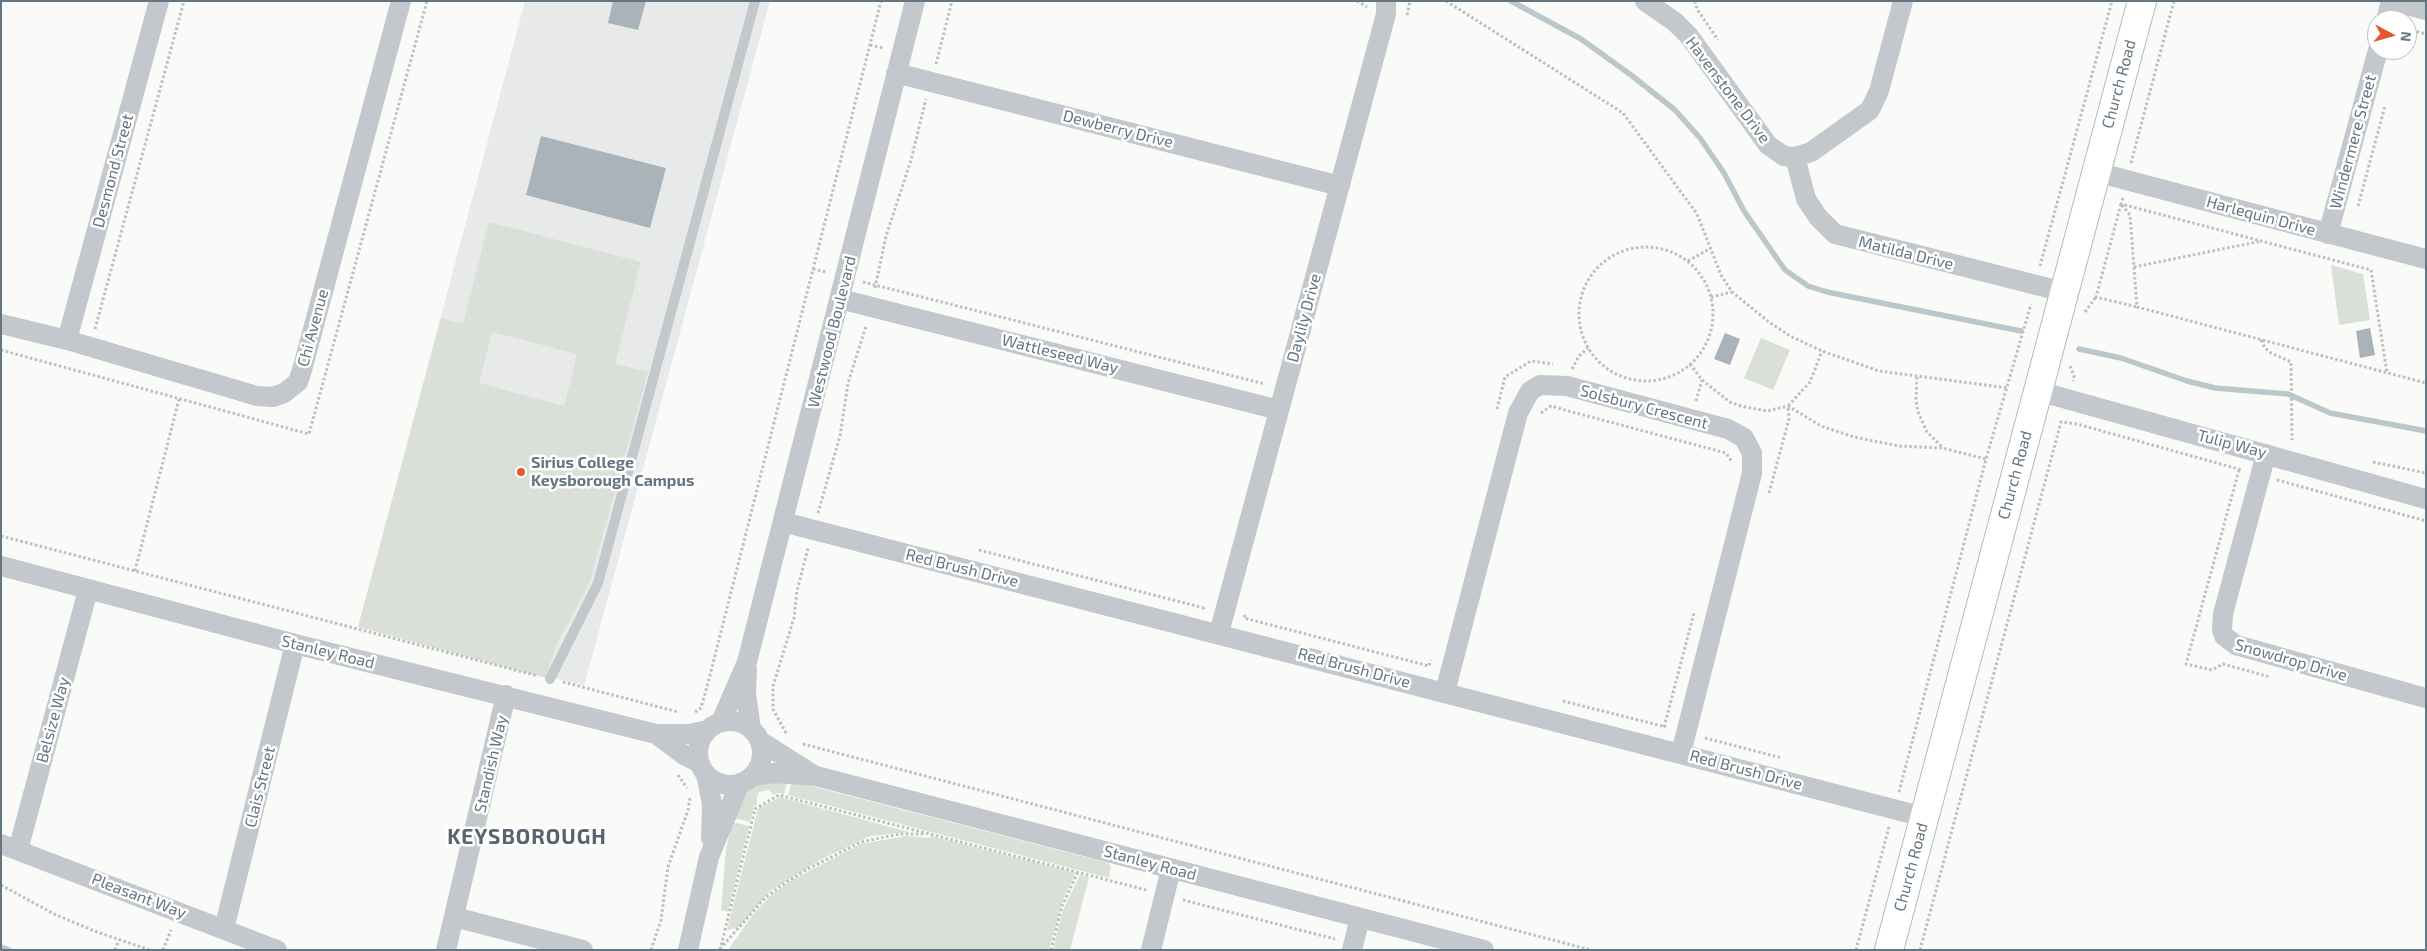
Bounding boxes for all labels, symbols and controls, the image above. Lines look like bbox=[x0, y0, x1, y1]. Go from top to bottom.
north arrow bbox=[2367, 10, 2417, 60]
text: N bbox=[2397, 31, 2415, 42]
street label: Havenstone Drive bbox=[1682, 33, 1774, 147]
street label: Church Road bbox=[2098, 37, 2140, 131]
street label: Windermere Street bbox=[2326, 73, 2380, 211]
street label: Dewberry Drive bbox=[1061, 106, 1175, 152]
street label: Desmond Street bbox=[89, 112, 137, 230]
street label: Harlequin Drive bbox=[2204, 192, 2318, 240]
street label: Matilda Drive bbox=[1857, 232, 1955, 274]
street label: Westwood Boulevard bbox=[804, 254, 860, 410]
street label: Daylily Drive bbox=[1283, 272, 1325, 364]
street label: Chi Avenue bbox=[293, 287, 333, 369]
street label: Wattleseed Way bbox=[1000, 330, 1120, 378]
street label: Solsbury Crescent bbox=[1578, 381, 1710, 433]
street label: Tulip Way bbox=[2195, 426, 2269, 462]
street label: Church Road bbox=[1994, 428, 2036, 522]
place label: Sirius College Keysborough Campus bbox=[531, 453, 694, 491]
marker: Sirius College Keysborough Campus bbox=[515, 466, 527, 478]
street label: Red Brush Drive bbox=[904, 545, 1020, 591]
street label: Stanley Road bbox=[279, 631, 377, 673]
street label: Snowdrop Drive bbox=[2233, 635, 2349, 685]
street label: Red Brush Drive bbox=[1296, 644, 1412, 692]
street label: Belsize Way bbox=[32, 675, 74, 765]
street label: Standish Way bbox=[470, 713, 512, 815]
street label: Clais Street bbox=[241, 745, 279, 829]
street label: Red Brush Drive bbox=[1688, 746, 1804, 794]
street label: Church Road bbox=[1890, 820, 1932, 914]
district label: KEYSBOROUGH bbox=[446, 824, 608, 850]
street label: Stanley Road bbox=[1102, 841, 1198, 885]
street label: Pleasant Way bbox=[89, 869, 189, 923]

